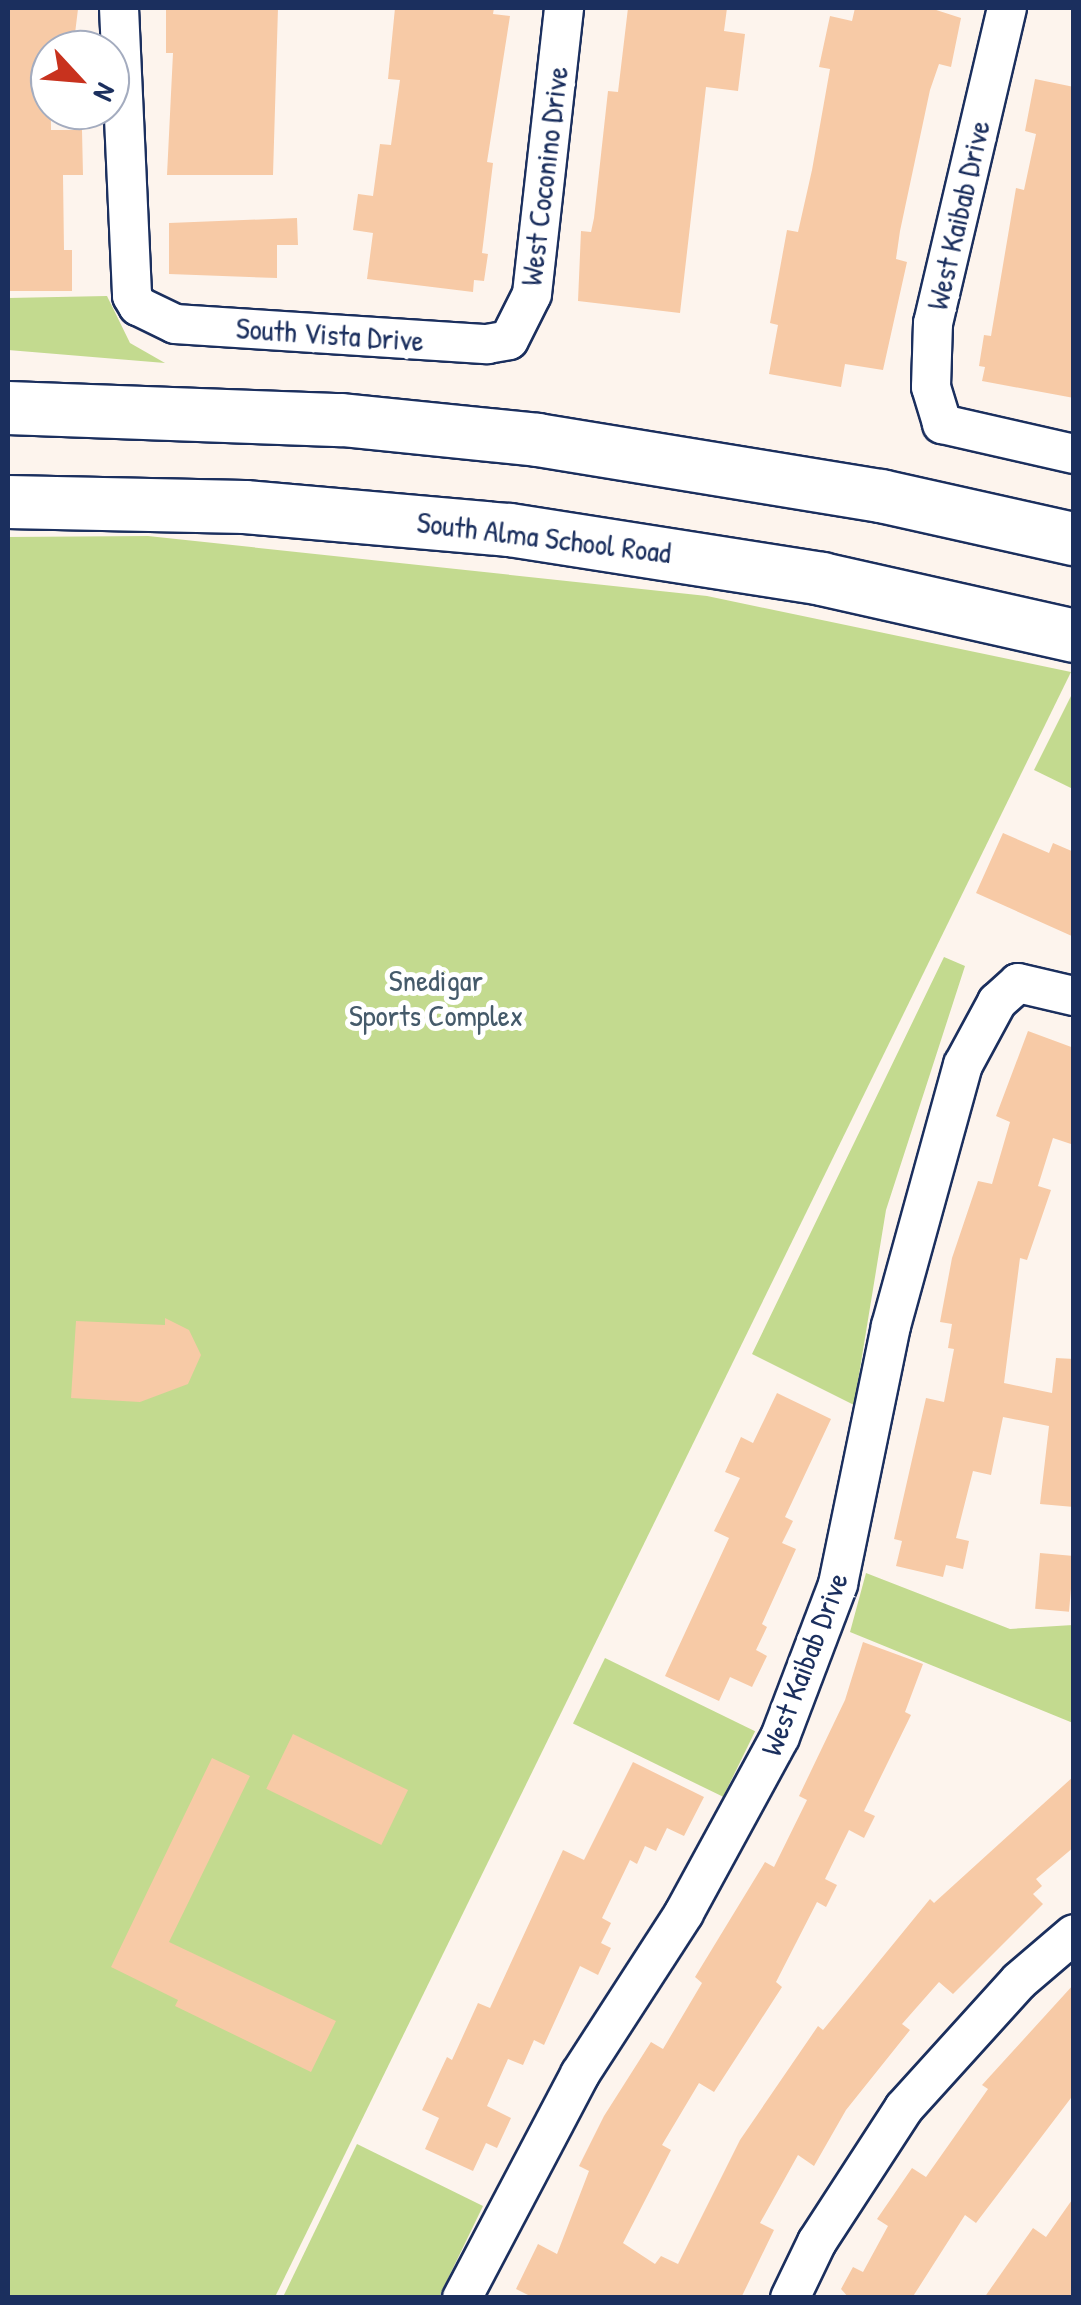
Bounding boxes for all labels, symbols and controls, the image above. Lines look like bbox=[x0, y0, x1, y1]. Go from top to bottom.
north arrow bbox=[30, 30, 130, 130]
street label: West Coconino Drive bbox=[513, 64, 575, 288]
text: N bbox=[85, 77, 126, 107]
street label: West Kaibab Drive bbox=[919, 117, 997, 313]
street label: South Vista Drive bbox=[235, 309, 425, 359]
street label: South Alma School Road bbox=[415, 504, 673, 570]
park label: Snedigar Sports Complex bbox=[349, 962, 523, 1032]
street label: West Kaibab Drive bbox=[753, 1567, 855, 1761]

